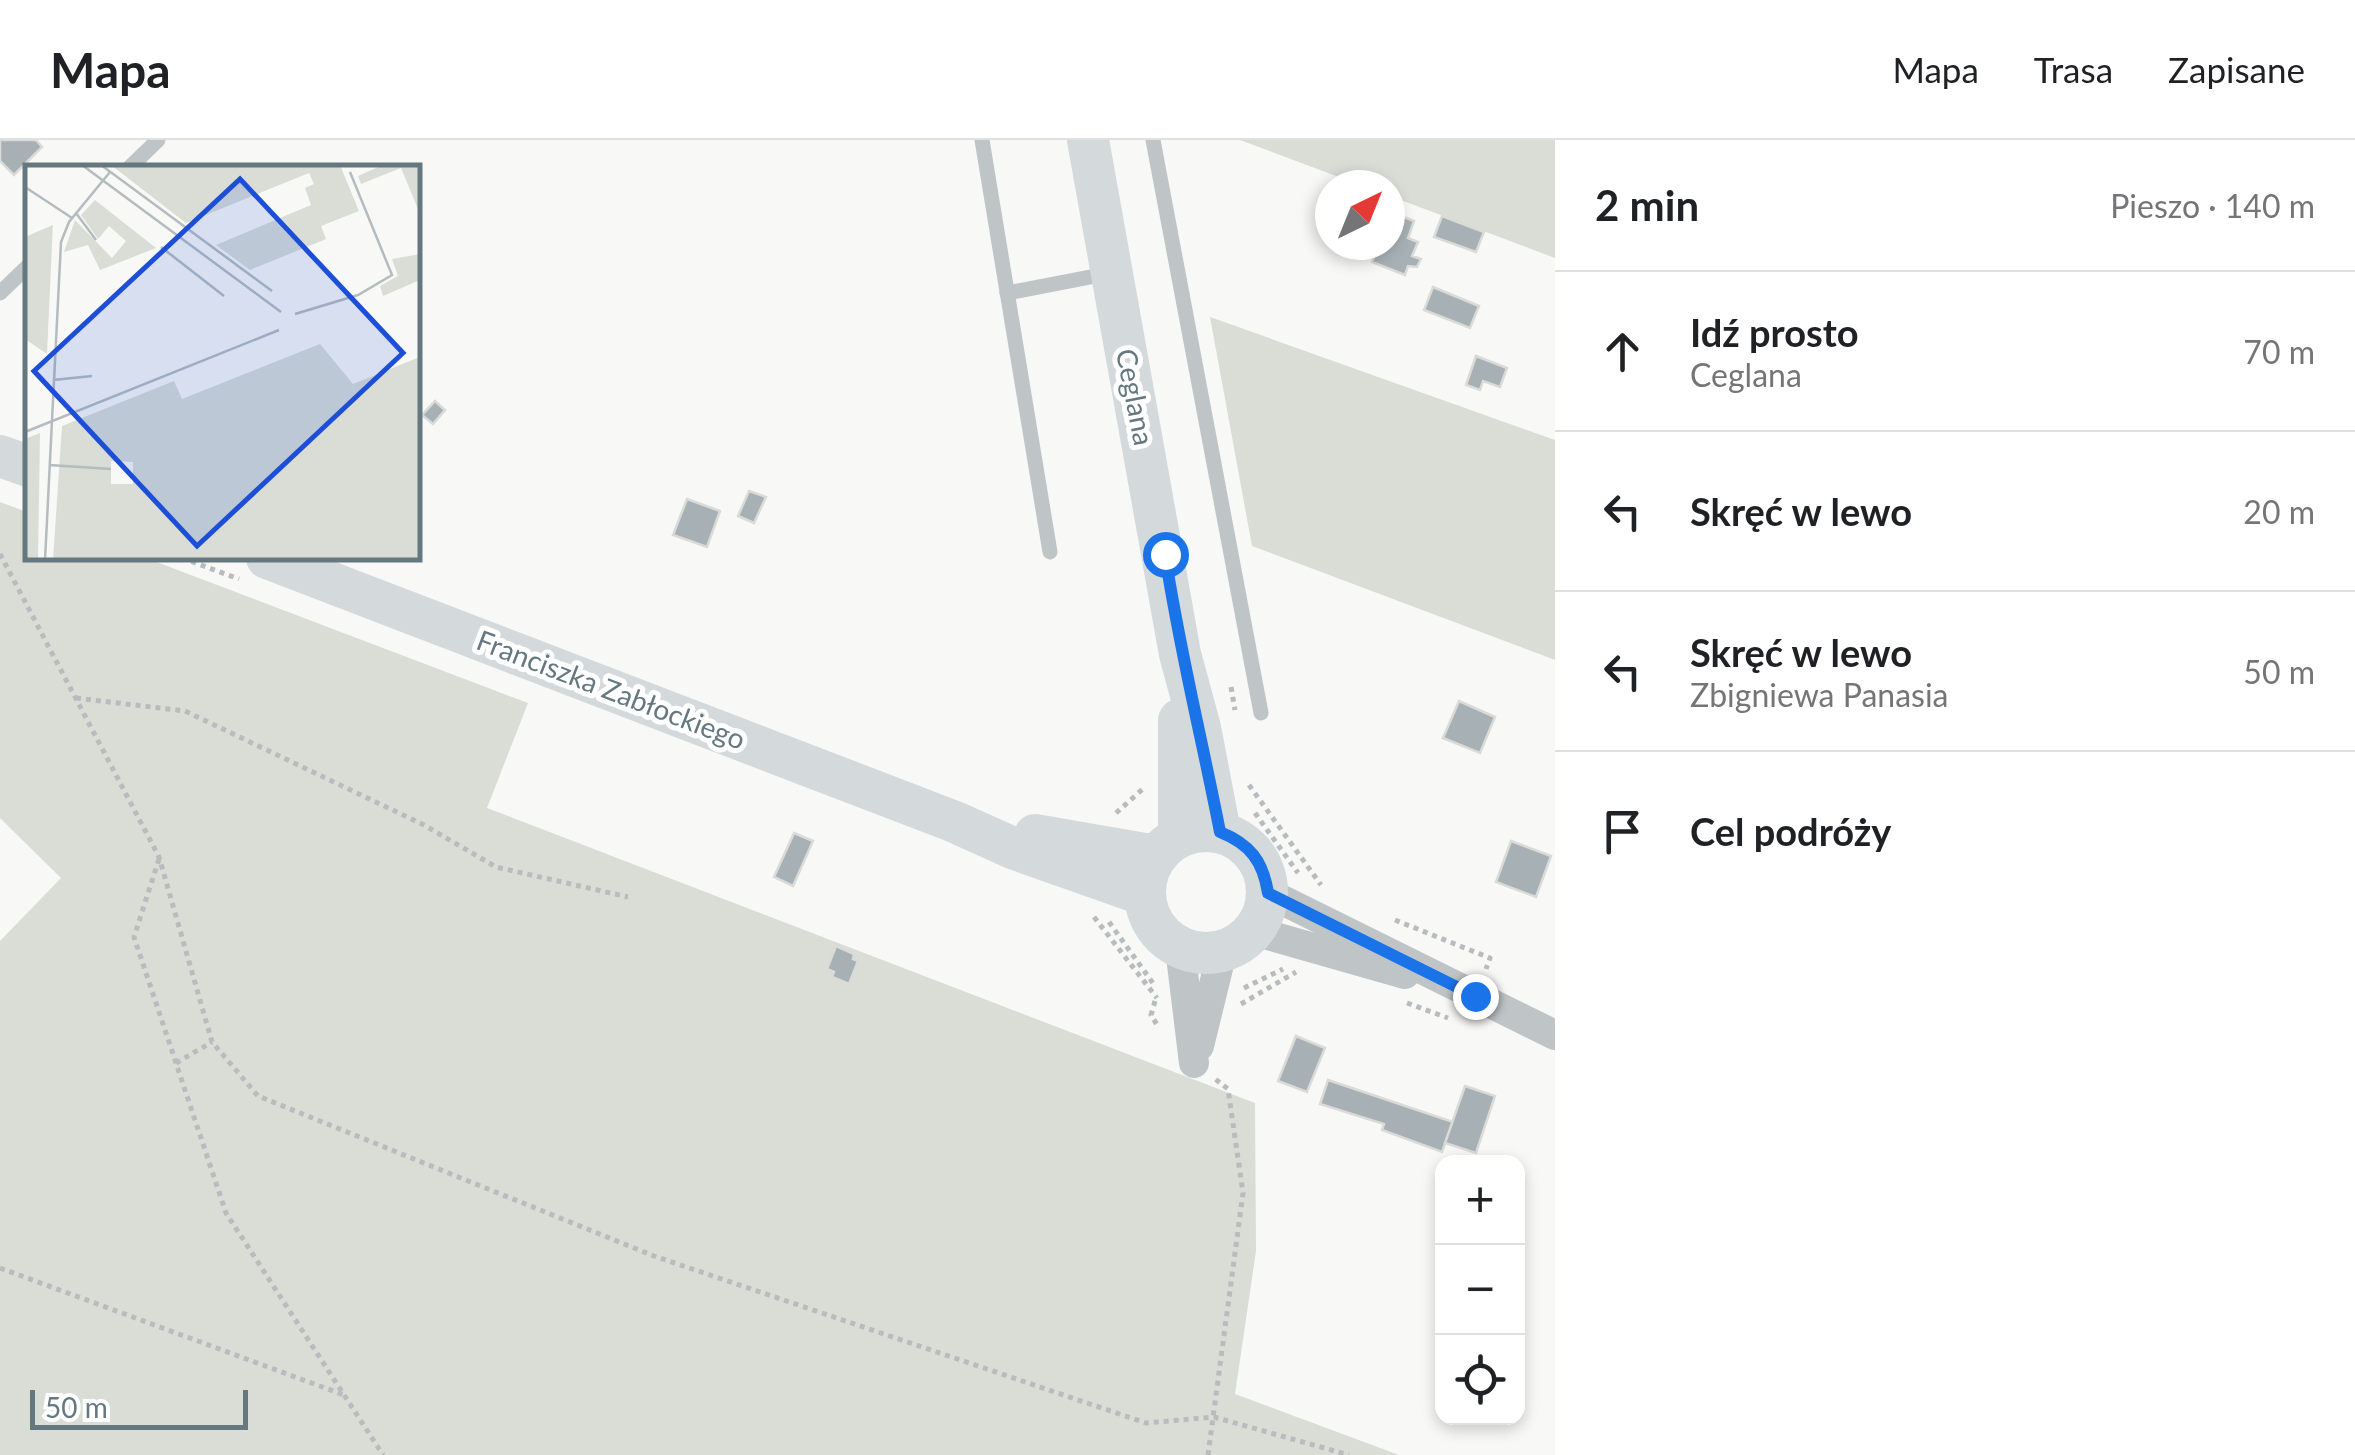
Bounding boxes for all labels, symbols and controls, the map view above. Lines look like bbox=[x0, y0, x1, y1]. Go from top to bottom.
text: Mapa bbox=[50, 41, 171, 98]
text: Mapa bbox=[1892, 48, 1979, 90]
text: Trasa bbox=[2034, 48, 2113, 90]
text: Zapisane bbox=[2168, 48, 2305, 90]
inset map bbox=[25, 165, 420, 560]
north arrow bbox=[1315, 170, 1405, 260]
text: 2 min bbox=[1595, 180, 1699, 230]
text: Pieszo · 140 m bbox=[2110, 186, 2315, 225]
text: Idź prosto bbox=[1690, 309, 1859, 355]
icon: ahead bbox=[1595, 324, 1650, 379]
text: 70 m bbox=[2243, 332, 2315, 371]
street label: Ceglana bbox=[1110, 346, 1162, 448]
text: Ceglana bbox=[1690, 355, 1802, 394]
icon: left bbox=[1595, 484, 1650, 539]
text: Skręć w lewo bbox=[1690, 488, 1912, 534]
text: 20 m bbox=[2243, 492, 2315, 531]
route start bbox=[1143, 532, 1189, 578]
street label: Franciszka Zabłockiego bbox=[472, 622, 750, 756]
text: Skręć w lewo bbox=[1690, 629, 1912, 675]
icon: left bbox=[1595, 644, 1650, 699]
text: 50 m bbox=[2243, 652, 2315, 691]
text: Zbigniewa Panasia bbox=[1690, 675, 1949, 714]
icon: arrive bbox=[1595, 804, 1650, 859]
text: Cel podróży bbox=[1690, 808, 1891, 854]
route end bbox=[1453, 974, 1499, 1020]
map controls bbox=[1435, 1155, 1525, 1425]
button: + bbox=[1435, 1155, 1525, 1245]
button: − bbox=[1435, 1245, 1525, 1335]
button: locate bbox=[1435, 1335, 1525, 1425]
scale bar bbox=[30, 1385, 248, 1430]
text: 50 m bbox=[45, 1390, 108, 1424]

